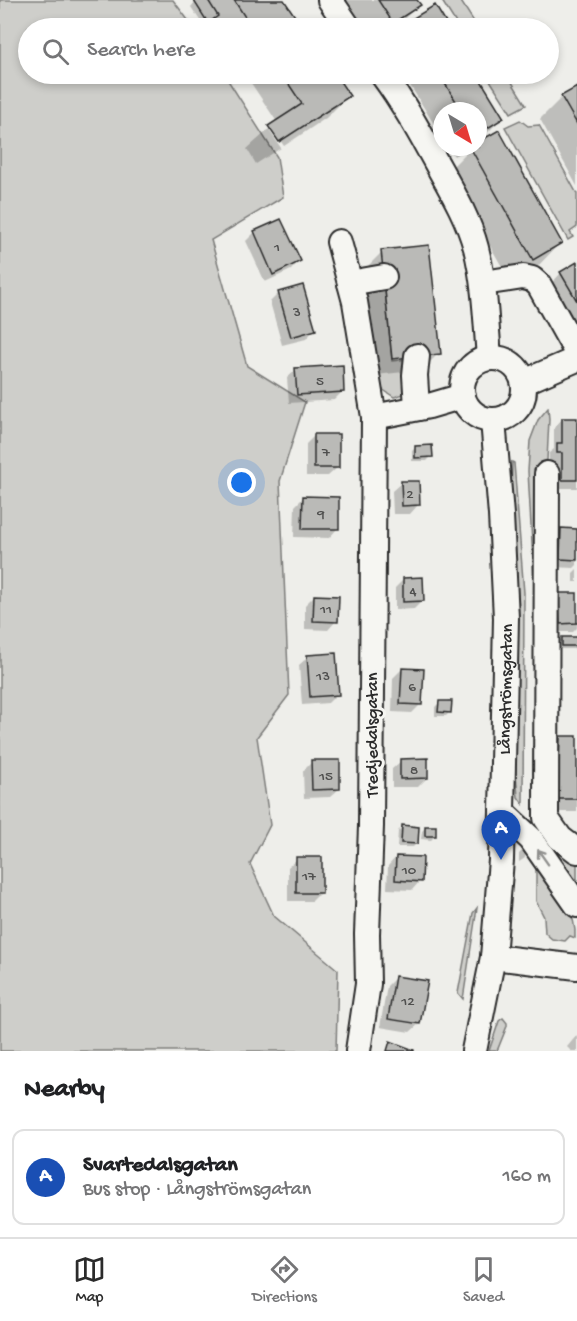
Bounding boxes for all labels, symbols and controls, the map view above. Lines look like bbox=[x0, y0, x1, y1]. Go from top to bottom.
search box bbox=[18, 18, 559, 84]
icon: search bbox=[39, 35, 72, 68]
text: Search here bbox=[87, 38, 195, 64]
north arrow bbox=[433, 102, 487, 156]
house number: 1 bbox=[273, 239, 280, 257]
house number: 3 bbox=[292, 304, 301, 322]
house number: 5 bbox=[316, 373, 324, 391]
house number: 7 bbox=[321, 444, 331, 462]
your location bbox=[227, 468, 256, 497]
house number: 2 bbox=[406, 486, 414, 504]
house number: 9 bbox=[316, 506, 325, 524]
house number: 4 bbox=[409, 583, 417, 601]
house number: 11 bbox=[319, 601, 332, 619]
street label: Långströmsgatan bbox=[495, 623, 519, 755]
house number: 13 bbox=[315, 668, 330, 686]
street label: Tredjedalsgatan bbox=[363, 672, 384, 798]
house number: 6 bbox=[408, 679, 416, 697]
house number: 8 bbox=[410, 762, 418, 780]
house number: 15 bbox=[318, 768, 333, 786]
pin: A bbox=[482, 810, 520, 860]
one-way arrow bbox=[537, 849, 550, 865]
house number: 10 bbox=[401, 862, 417, 880]
house number: 17 bbox=[301, 868, 317, 886]
house number: 12 bbox=[400, 993, 415, 1011]
text: Nearby bbox=[24, 1075, 105, 1106]
text: Svartedalsgatan bbox=[83, 1153, 238, 1179]
text: A bbox=[40, 1166, 51, 1189]
text: 160 m bbox=[502, 1166, 551, 1189]
text: Bus stop · Långströmsgatan bbox=[83, 1179, 311, 1202]
tab: Map bbox=[73, 1253, 106, 1308]
tab: Directions bbox=[252, 1253, 317, 1308]
tab: Saved bbox=[463, 1253, 504, 1308]

